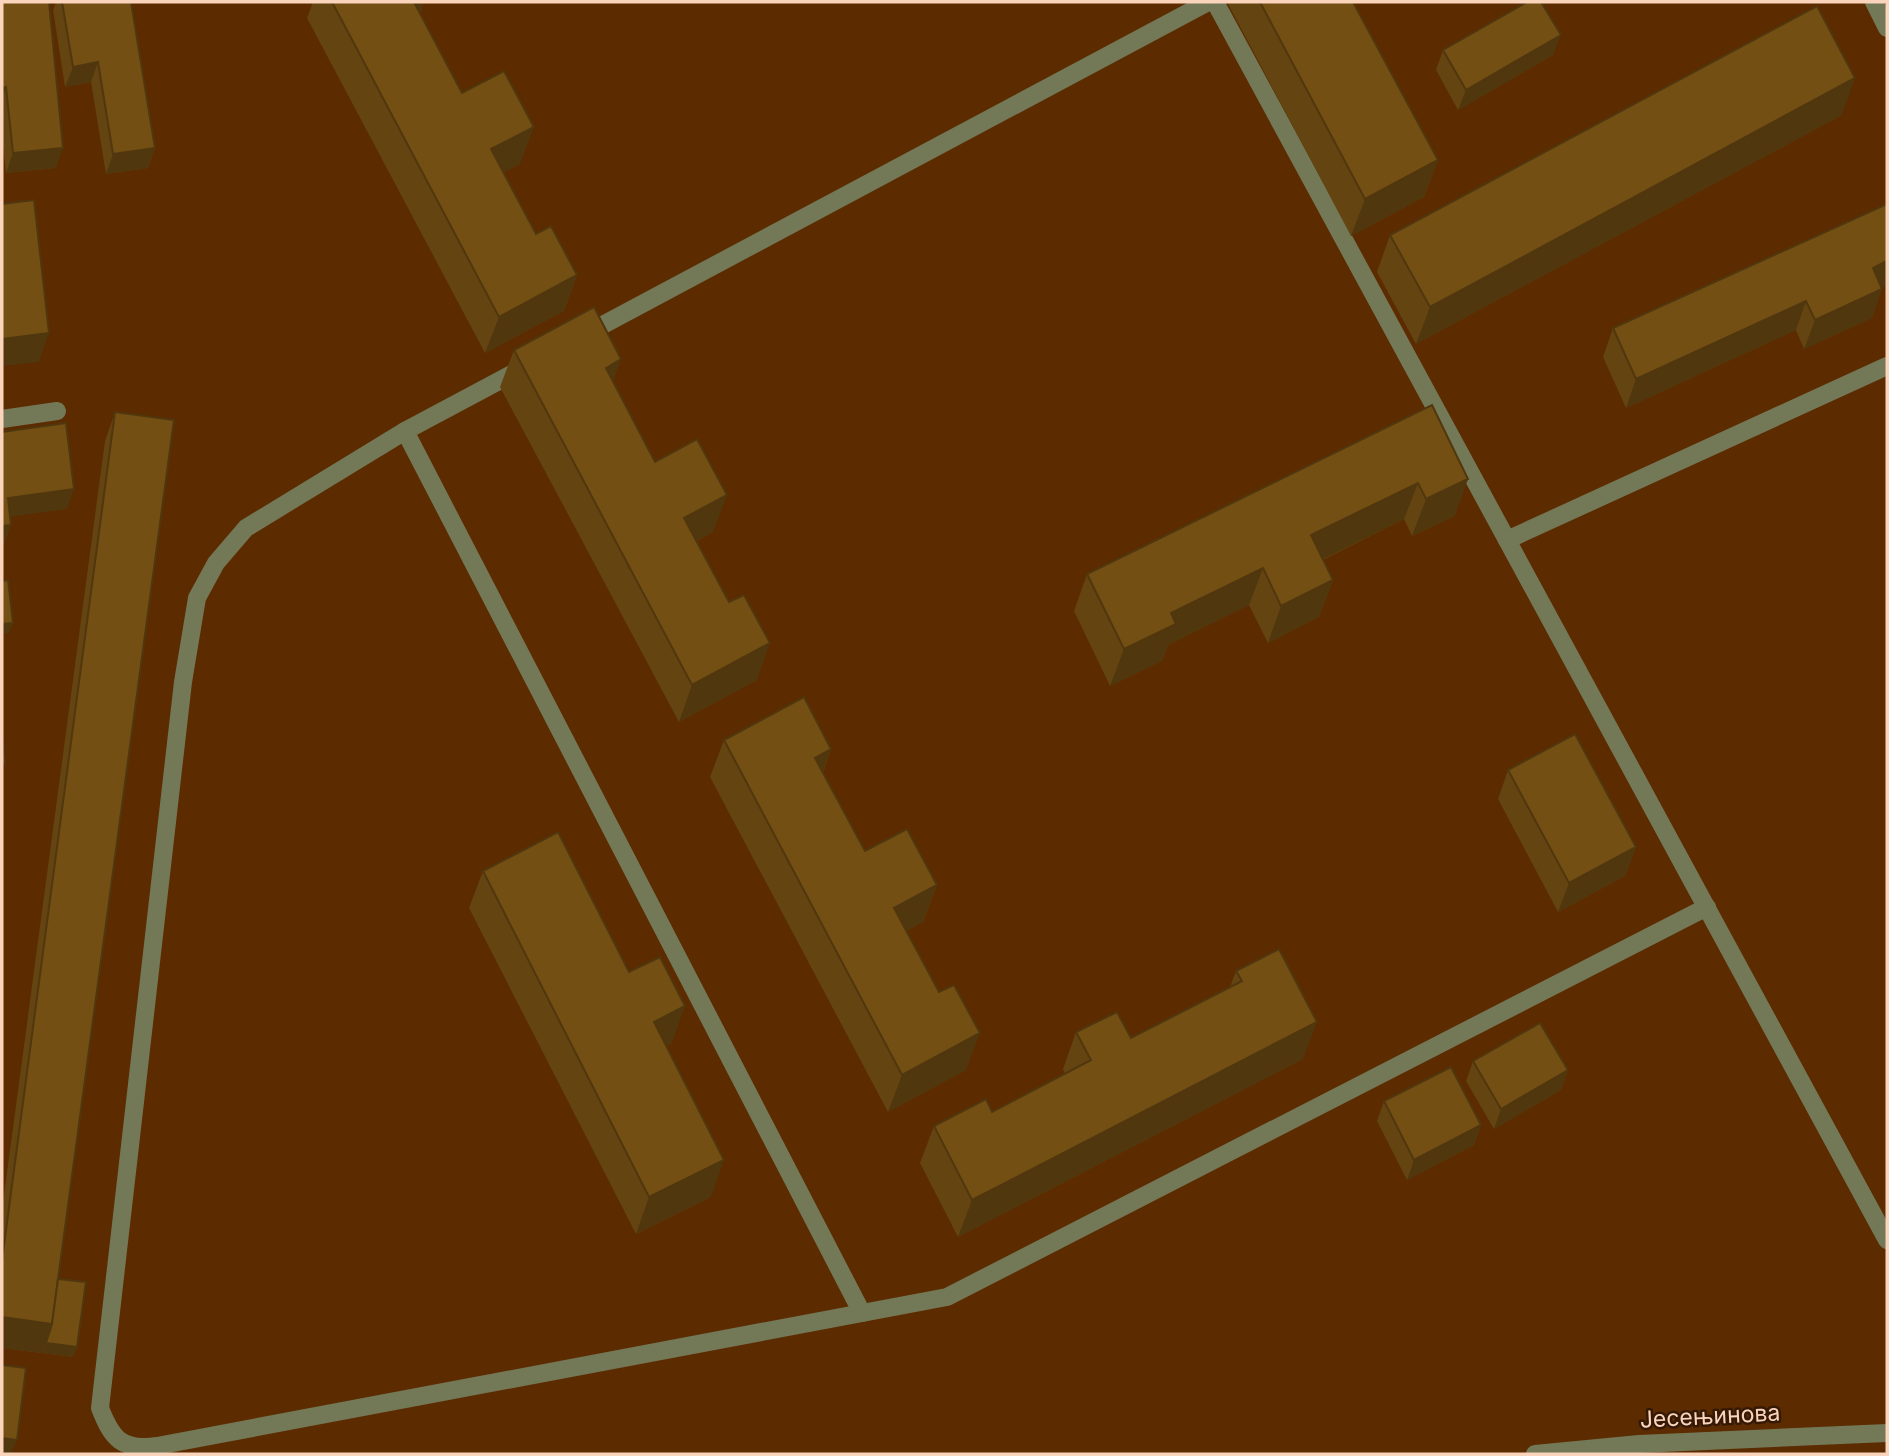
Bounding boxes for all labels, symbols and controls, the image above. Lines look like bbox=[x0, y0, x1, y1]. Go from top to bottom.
street label: Јесењинова bbox=[1639, 1398, 1781, 1434]

